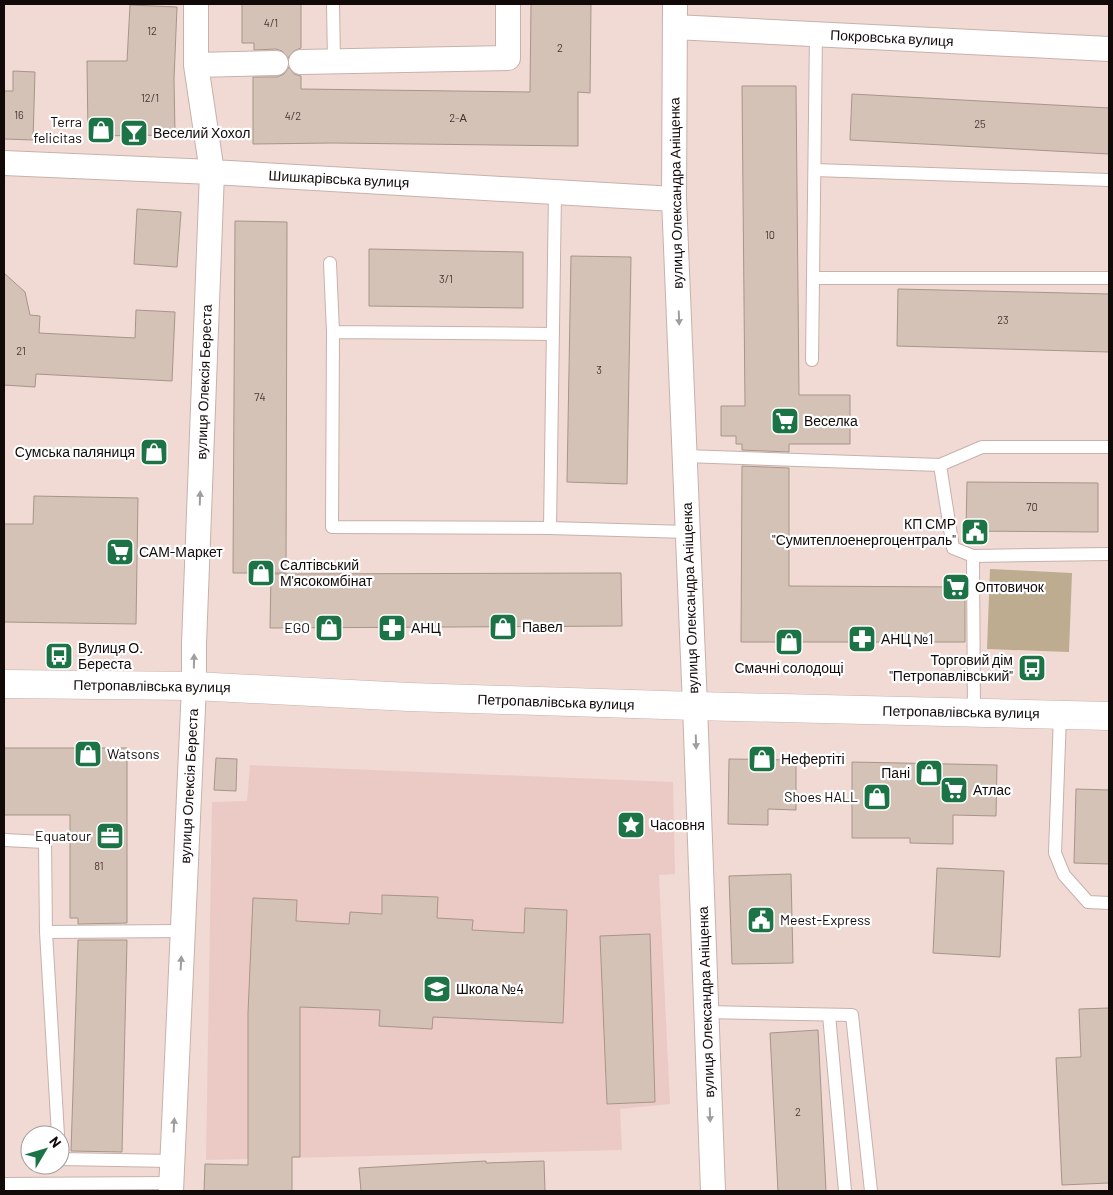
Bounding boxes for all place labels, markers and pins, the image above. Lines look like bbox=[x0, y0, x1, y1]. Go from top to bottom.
place label: Terra felicitas bbox=[34, 113, 82, 146]
shop icon: Terra felicitas bbox=[86, 115, 116, 145]
bar icon: Веселий Хохол bbox=[119, 118, 149, 148]
place label: Веселий Хохол bbox=[153, 124, 250, 141]
supermarket icon: Веселка bbox=[770, 406, 800, 436]
place label: Веселка bbox=[804, 412, 858, 429]
shop icon: Сумська паляниця bbox=[139, 437, 169, 467]
place label: Сумська паляниця bbox=[15, 443, 135, 460]
place label: КП СМР "Сумитеплоенергоцентраль" bbox=[772, 515, 956, 548]
public building icon: КП СМР "Сумитеплоенергоцентраль" bbox=[960, 517, 990, 547]
supermarket icon: САМ-Маркет bbox=[105, 537, 135, 567]
place label: САМ-Маркет bbox=[139, 543, 223, 560]
place label: Салтівський М'ясокомбінат bbox=[280, 556, 373, 589]
shop icon: Салтівський М'ясокомбінат bbox=[246, 558, 276, 588]
supermarket icon: Оптовичок bbox=[941, 572, 971, 602]
place label: Оптовичок bbox=[975, 578, 1045, 595]
shop icon: Павел bbox=[488, 612, 518, 642]
shop icon: EGO bbox=[314, 613, 344, 643]
pharmacy icon: АНЦ bbox=[377, 613, 407, 643]
place label: Павел bbox=[522, 618, 563, 635]
place label: EGO bbox=[284, 619, 310, 636]
place label: АНЦ bbox=[411, 619, 441, 636]
pharmacy icon: АНЦ №1 bbox=[847, 624, 877, 654]
shop icon: Смачні солодощі bbox=[774, 627, 804, 657]
place label: АНЦ №1 bbox=[881, 630, 934, 647]
place label: Вулиця О. Береста bbox=[78, 639, 143, 672]
bus stop icon: Вулиця О. Береста bbox=[44, 641, 74, 671]
place label: Торговий дім "Петропавлівський" bbox=[889, 651, 1013, 684]
bus stop icon: Торговий дім "Петропавлівський" bbox=[1017, 653, 1047, 683]
place label: Смачні солодощі bbox=[734, 659, 844, 676]
shop icon: Watsons bbox=[73, 739, 103, 769]
shop icon: Нефертіті bbox=[747, 744, 777, 774]
place label: Watsons bbox=[107, 745, 160, 762]
place label: Нефертіті bbox=[781, 750, 845, 767]
shop icon: Пані bbox=[914, 758, 944, 788]
place label: Пані bbox=[881, 764, 910, 781]
supermarket icon: Атлас bbox=[939, 775, 969, 805]
place label: Атлас bbox=[973, 781, 1011, 798]
shop icon: Shoes HALL bbox=[862, 782, 892, 812]
place label: Shoes HALL bbox=[784, 788, 858, 805]
place icon: Часовня bbox=[616, 810, 646, 840]
place label: Часовня bbox=[650, 816, 705, 833]
office icon: Equatour bbox=[95, 821, 125, 851]
place label: Equatour bbox=[35, 827, 91, 844]
public building icon: Meest-Express bbox=[746, 905, 776, 935]
place label: Meest-Express bbox=[780, 911, 871, 928]
school or university icon: Школа №4 bbox=[422, 974, 452, 1004]
place label: Школа №4 bbox=[456, 980, 524, 997]

